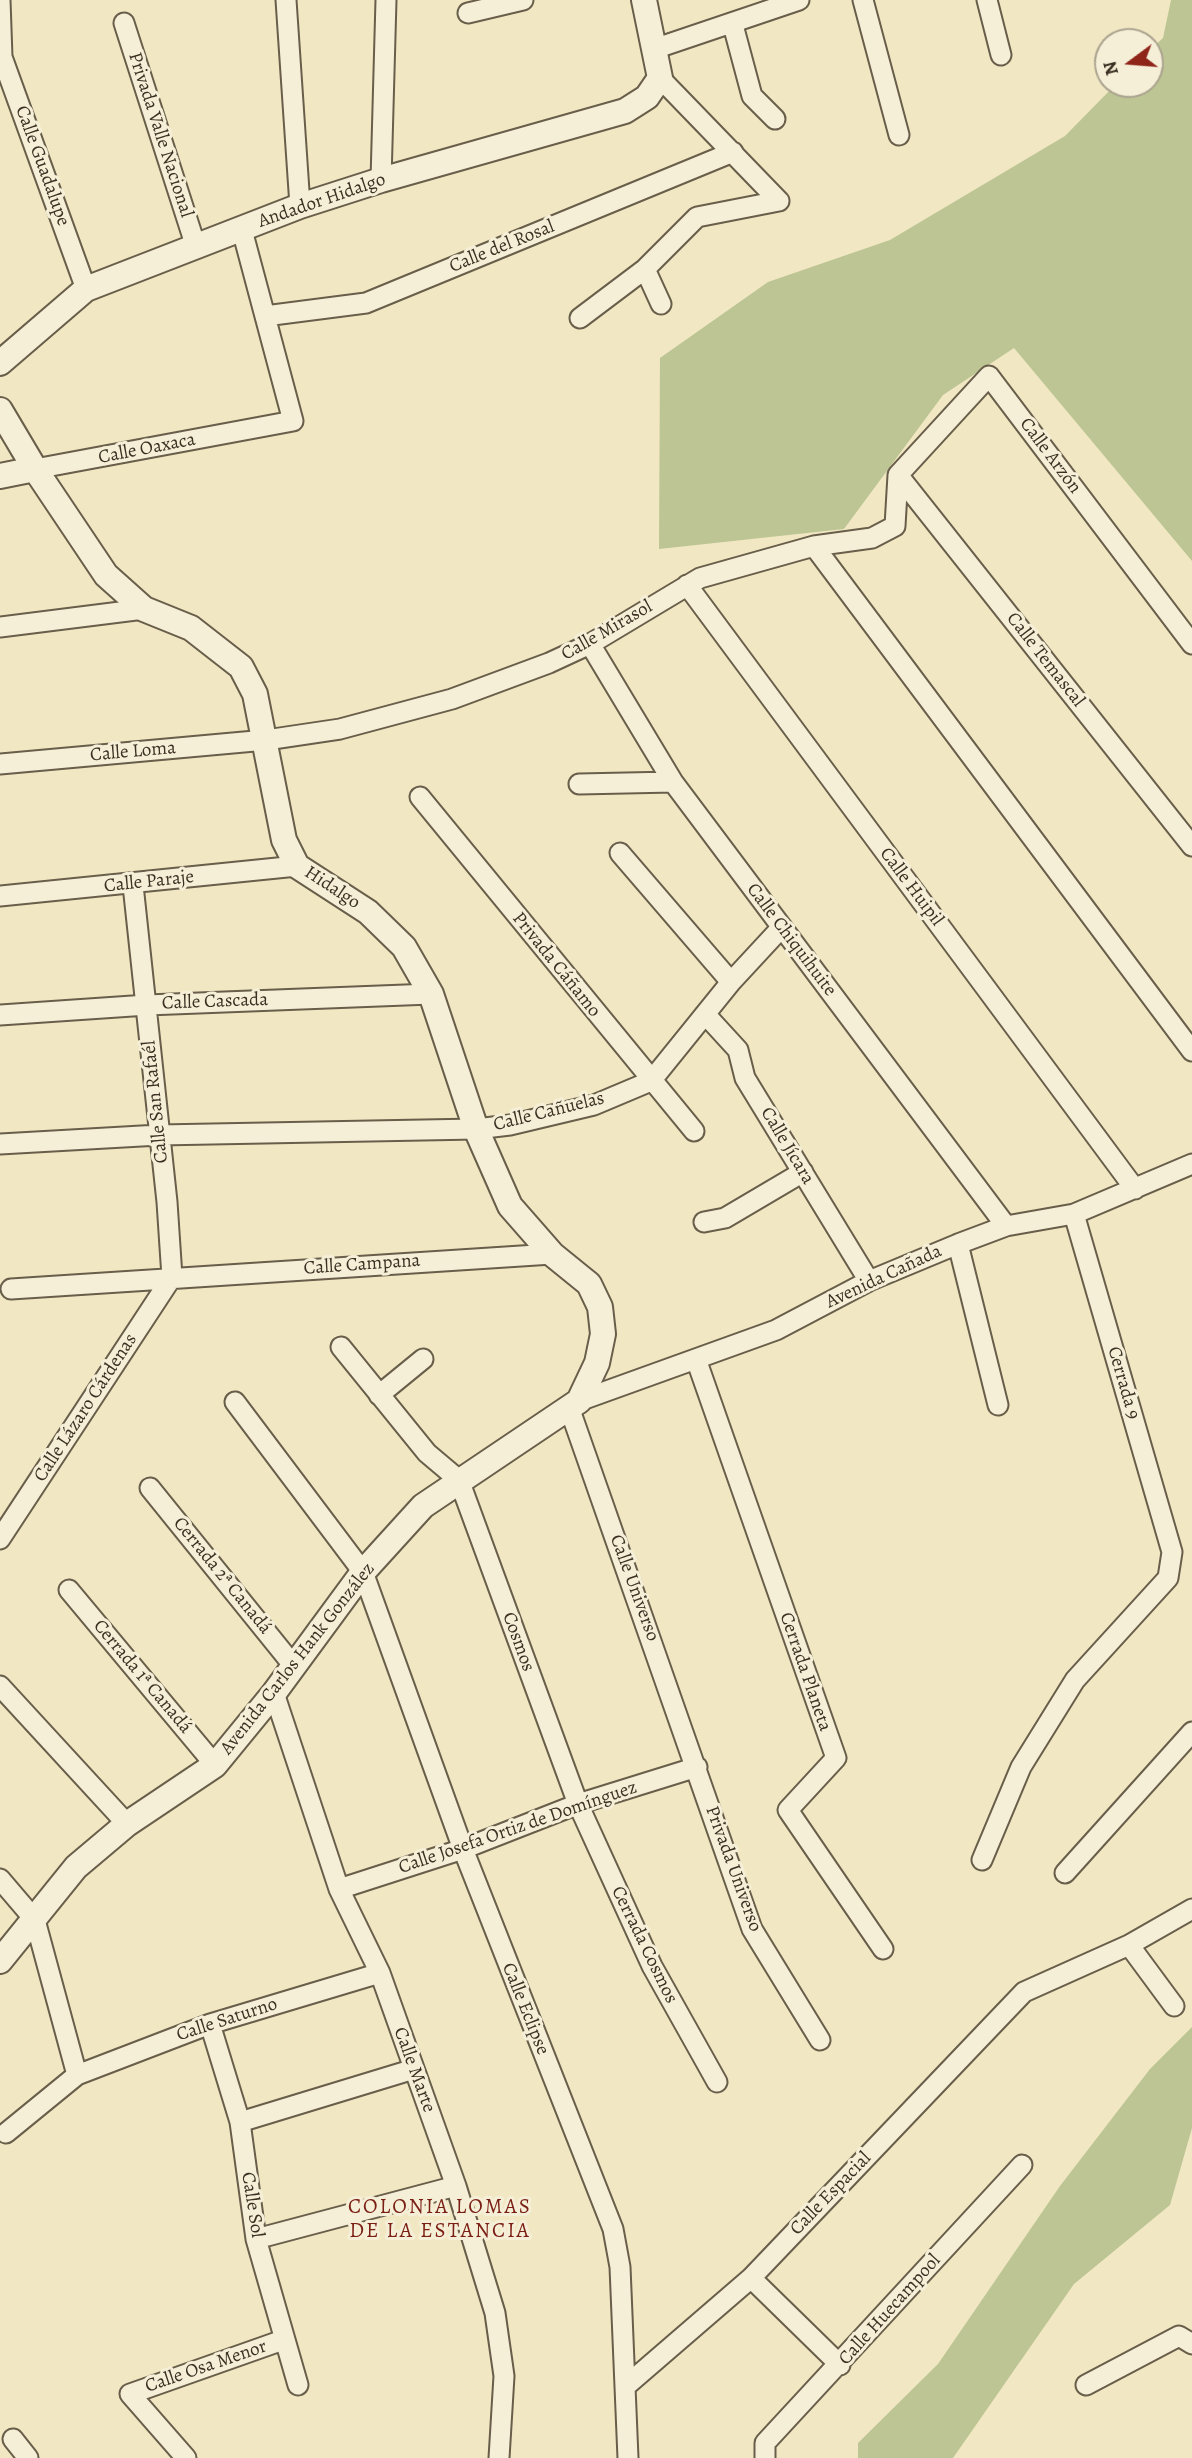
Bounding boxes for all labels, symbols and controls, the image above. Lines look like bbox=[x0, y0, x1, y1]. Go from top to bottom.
north arrow bbox=[1094, 28, 1164, 98]
street label: Privada Valle Nacional bbox=[123, 50, 197, 220]
text: N bbox=[1096, 58, 1125, 78]
street label: Calle Guadalupe bbox=[10, 103, 74, 229]
street label: Andador Hidalgo bbox=[255, 169, 389, 233]
street label: Calle del Rosal bbox=[446, 216, 558, 278]
street label: Calle Arzón bbox=[1014, 414, 1086, 498]
street label: Calle Oaxaca bbox=[96, 428, 198, 470]
street label: Calle Mirasol bbox=[557, 596, 657, 666]
street label: Calle Temascal bbox=[1001, 608, 1089, 712]
street label: Calle Loma bbox=[89, 737, 177, 767]
street label: Calle Huipil bbox=[874, 843, 948, 931]
street label: Hidalgo bbox=[300, 862, 364, 914]
street label: Calle Paraje bbox=[103, 866, 195, 898]
street label: Calle Chiquihuite bbox=[741, 879, 841, 1001]
street label: Privada Cáñamo bbox=[507, 908, 605, 1022]
street label: Calle Cascada bbox=[161, 989, 269, 1015]
street label: Calle San Rafaél bbox=[138, 1040, 174, 1164]
street label: Calle Cañuelas bbox=[491, 1087, 607, 1137]
street label: Calle Jícara bbox=[755, 1103, 819, 1189]
street label: Avenida Cañada bbox=[822, 1240, 946, 1314]
street label: Calle Campana bbox=[303, 1250, 421, 1280]
street label: Calle Lázaro Cárdenas bbox=[30, 1330, 142, 1486]
street label: Cerrada 9 bbox=[1102, 1344, 1144, 1422]
street label: Cerrada 2ª Canadá bbox=[168, 1513, 276, 1639]
street label: Calle Universo bbox=[604, 1532, 664, 1644]
street label: Avenida Carlos Hank González bbox=[216, 1558, 380, 1760]
street label: Cosmos bbox=[497, 1609, 539, 1675]
street label: Cerrada Planeta bbox=[774, 1610, 836, 1734]
street label: Cerrada 1ª Canadá bbox=[88, 1615, 196, 1739]
street label: Calle Josefa Ortiz de Domínguez bbox=[396, 1776, 640, 1880]
street label: Privada Universo bbox=[700, 1803, 766, 1935]
street label: Cerrada Cosmos bbox=[606, 1883, 682, 2007]
street label: Calle Eclipse bbox=[496, 1960, 554, 2058]
street label: Calle Saturno bbox=[174, 1993, 280, 2047]
street label: Calle Marte bbox=[388, 2024, 440, 2116]
street label: Calle Espacial bbox=[786, 2148, 876, 2240]
street label: Calle Sol bbox=[236, 2171, 268, 2239]
district label: COLONIA LOMAS DE LA ESTANCIA bbox=[350, 2195, 530, 2245]
street label: Calle Huecampool bbox=[834, 2250, 946, 2370]
street label: Calle Osa Menor bbox=[142, 2336, 270, 2398]

